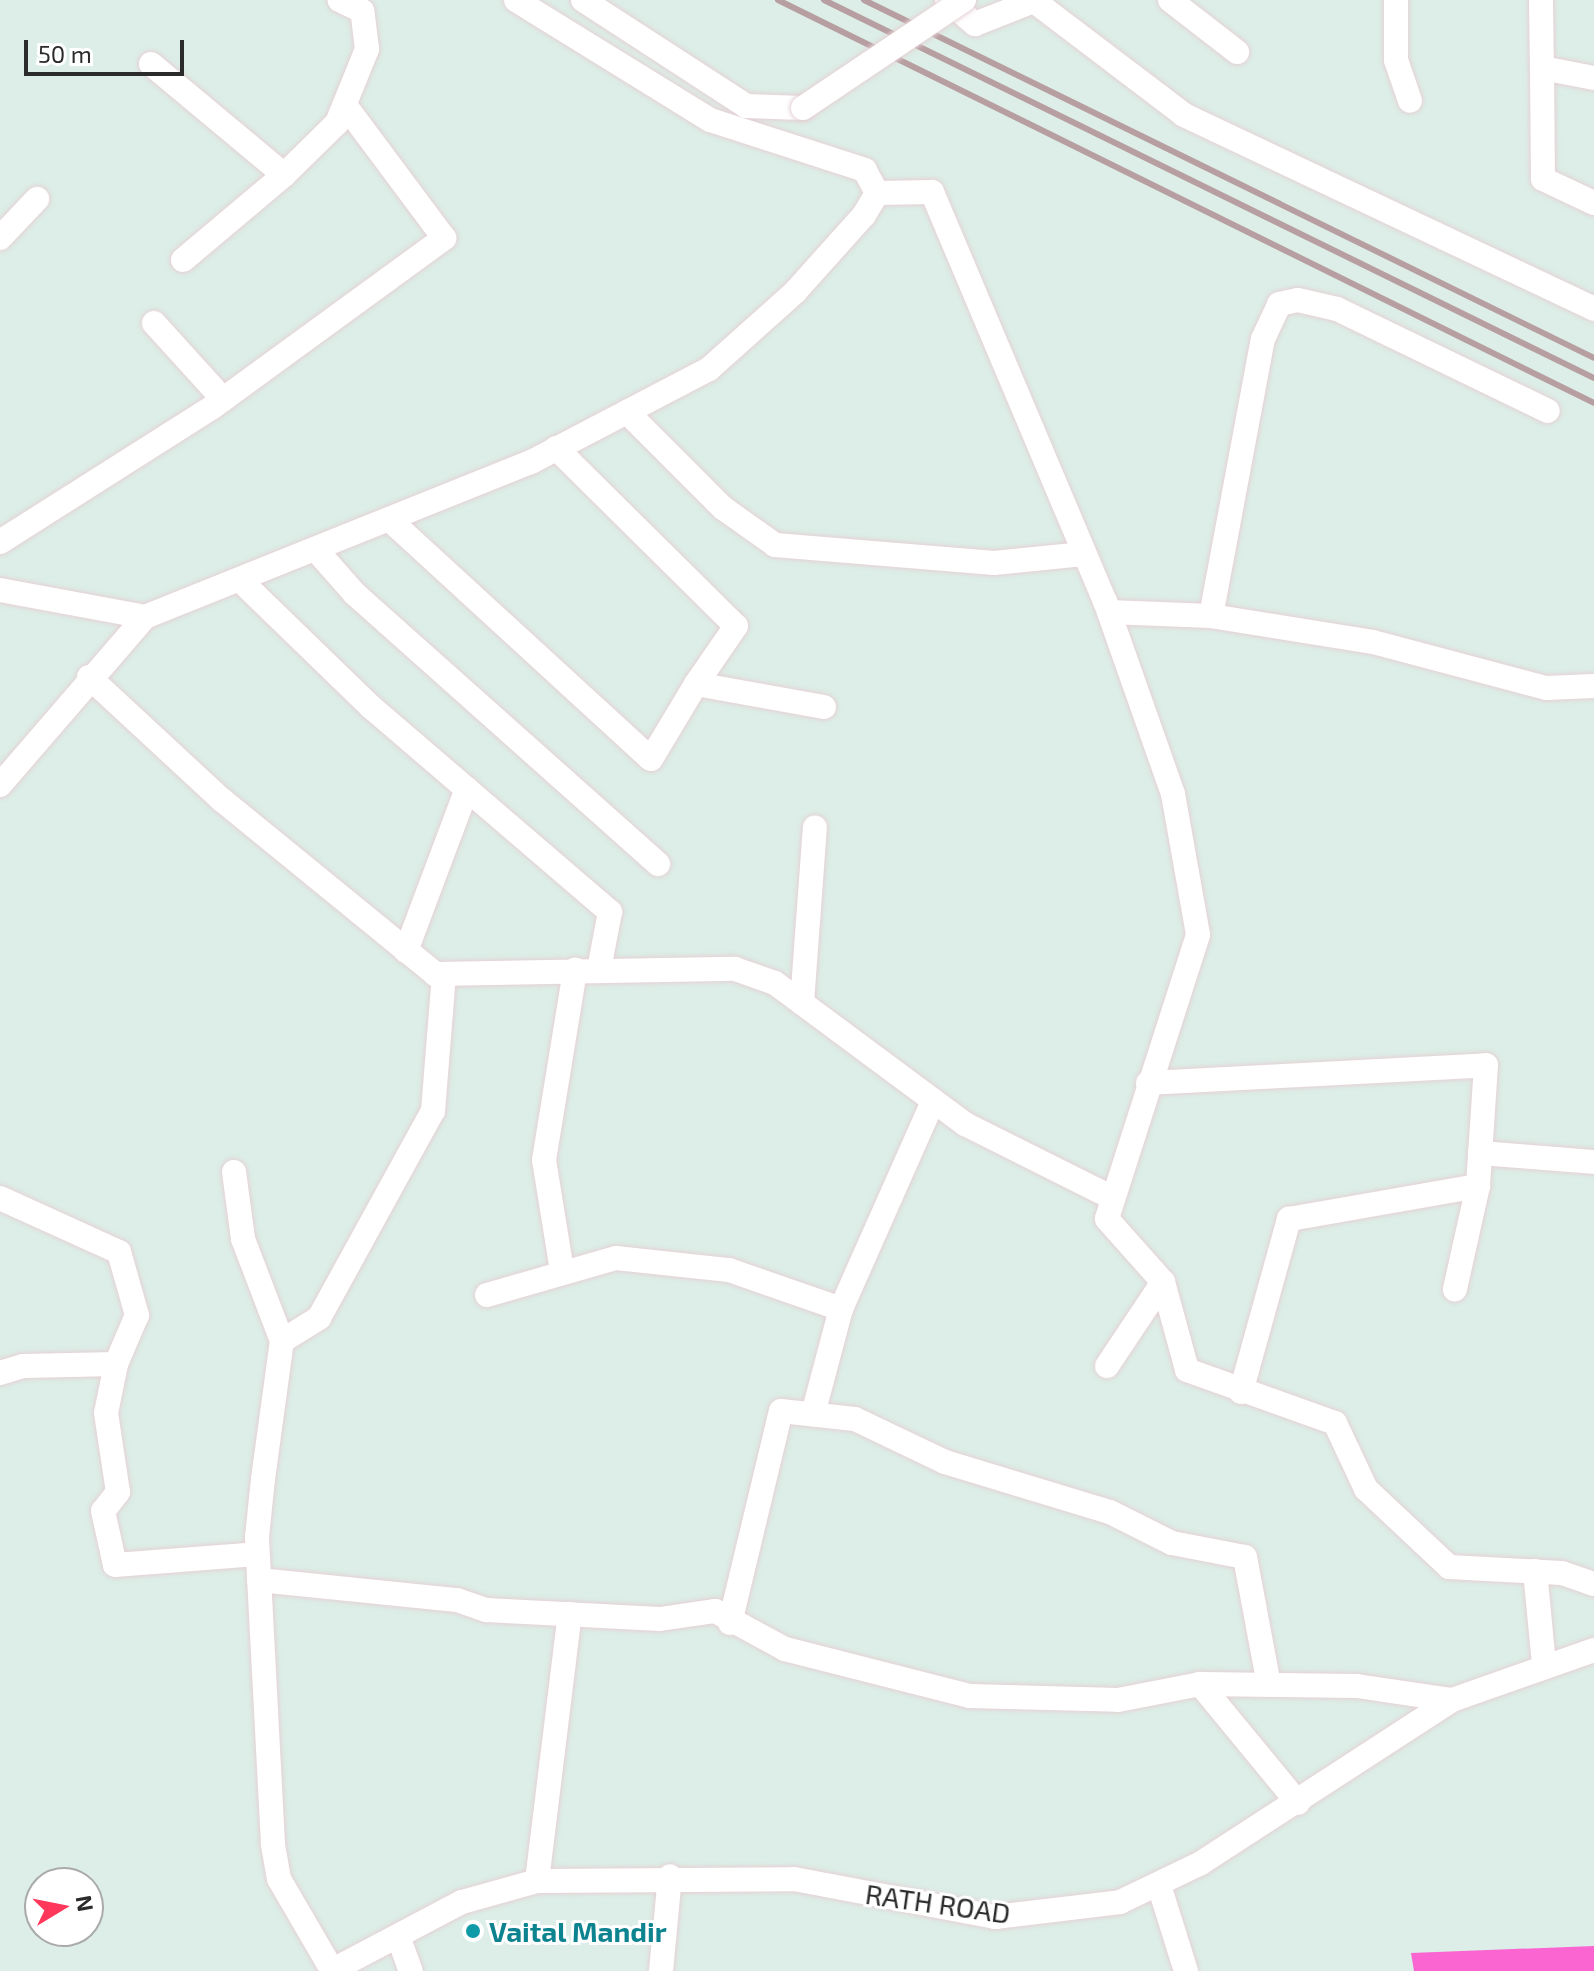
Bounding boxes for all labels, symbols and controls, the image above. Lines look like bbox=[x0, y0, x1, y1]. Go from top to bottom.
scale bar bbox=[28, 24, 188, 74]
text: 50 m bbox=[38, 39, 92, 68]
north arrow bbox=[24, 1867, 104, 1947]
street label: RATH ROAD bbox=[863, 1876, 1013, 1930]
text: N bbox=[71, 1893, 100, 1913]
place label: Vaital Mandir bbox=[489, 1914, 667, 1948]
marker: Vaital Mandir bbox=[464, 1922, 482, 1940]

